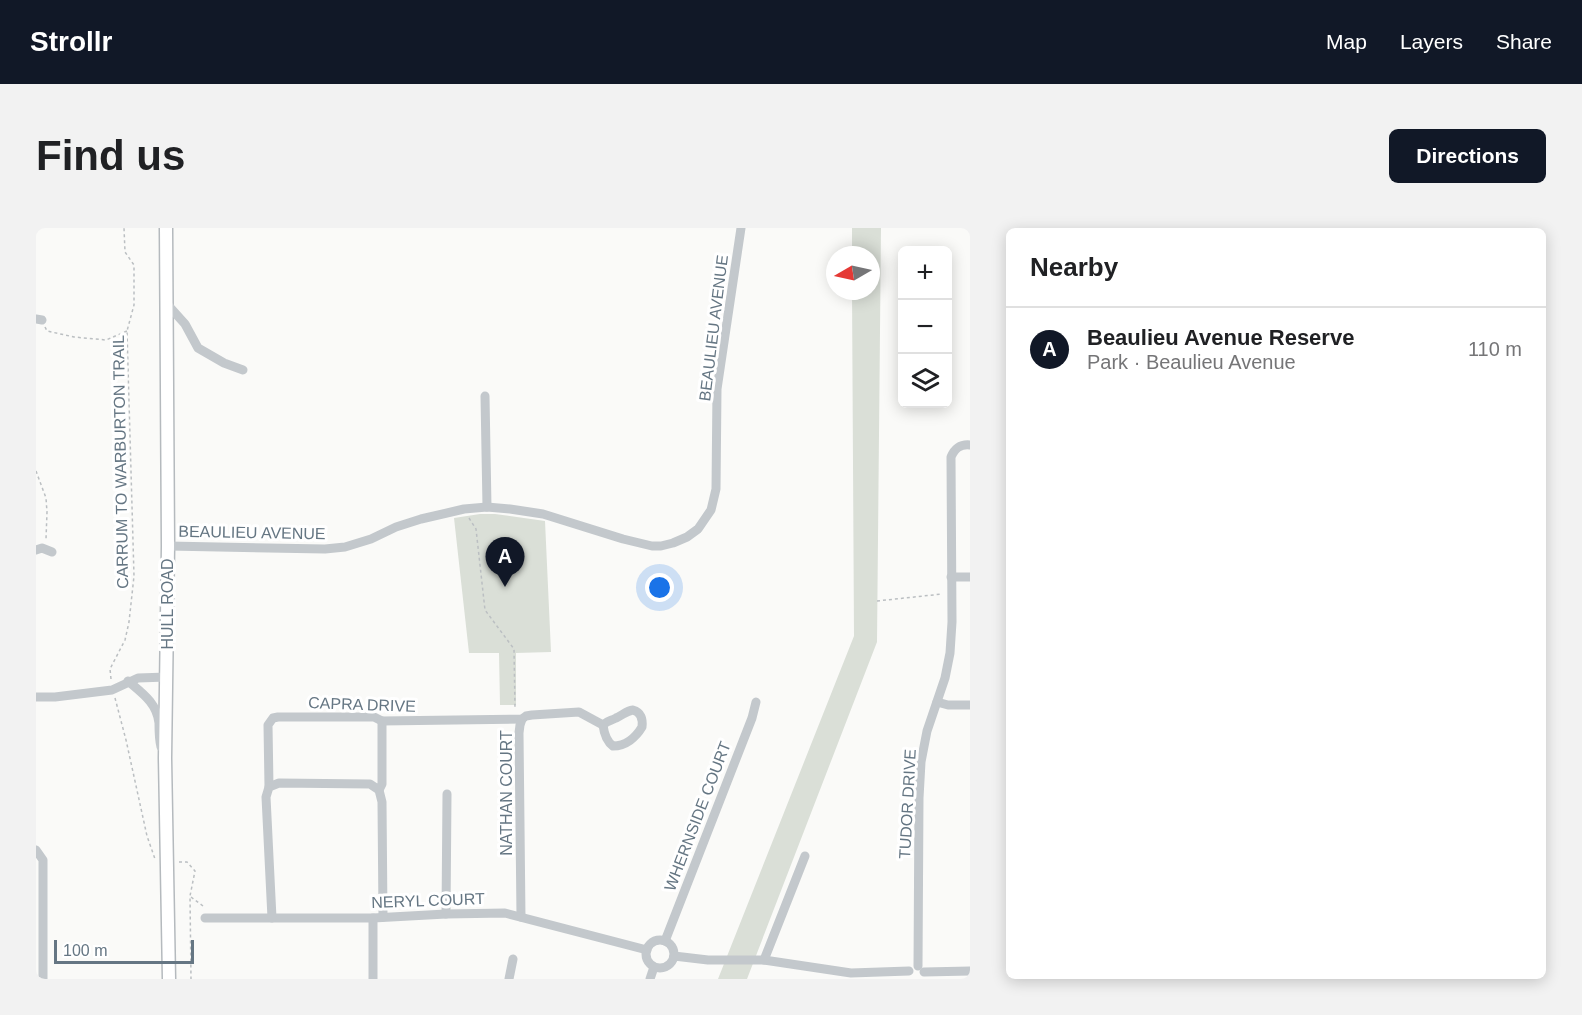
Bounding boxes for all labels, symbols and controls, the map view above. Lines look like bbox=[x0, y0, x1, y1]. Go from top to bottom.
text: Strollr bbox=[30, 26, 112, 57]
text: Map bbox=[1326, 30, 1367, 53]
text: Layers bbox=[1400, 30, 1463, 53]
text: Share bbox=[1496, 30, 1552, 53]
button: Directions bbox=[1389, 129, 1546, 183]
text: Find us bbox=[36, 132, 185, 179]
north arrow bbox=[826, 246, 880, 300]
map controls bbox=[898, 246, 952, 408]
button: + bbox=[898, 246, 952, 300]
text: Nearby bbox=[1030, 252, 1118, 282]
street label: BEAULIEU AVENUE bbox=[696, 254, 731, 402]
button: − bbox=[898, 300, 952, 354]
text: Beaulieu Avenue Reserve bbox=[1087, 325, 1354, 350]
street label: CARRUM TO WARBURTON TRAIL bbox=[110, 335, 131, 589]
text: A bbox=[1042, 338, 1057, 360]
text: 110 m bbox=[1468, 338, 1522, 360]
text: Park · Beaulieu Avenue bbox=[1087, 351, 1296, 373]
button: layers bbox=[898, 354, 952, 408]
street label: BEAULIEU AVENUE bbox=[178, 523, 326, 542]
pin: A bbox=[486, 538, 524, 587]
street label: HULL ROAD bbox=[159, 559, 176, 649]
your location bbox=[645, 573, 674, 602]
street label: CAPRA DRIVE bbox=[308, 694, 416, 715]
street label: NATHAN COURT bbox=[498, 730, 515, 856]
street label: WHERNSIDE COURT bbox=[661, 739, 734, 893]
street label: TUDOR DRIVE bbox=[896, 749, 919, 860]
street label: NERYL COURT bbox=[371, 890, 485, 911]
scale bar bbox=[54, 937, 194, 964]
text: 100 m bbox=[63, 942, 107, 959]

